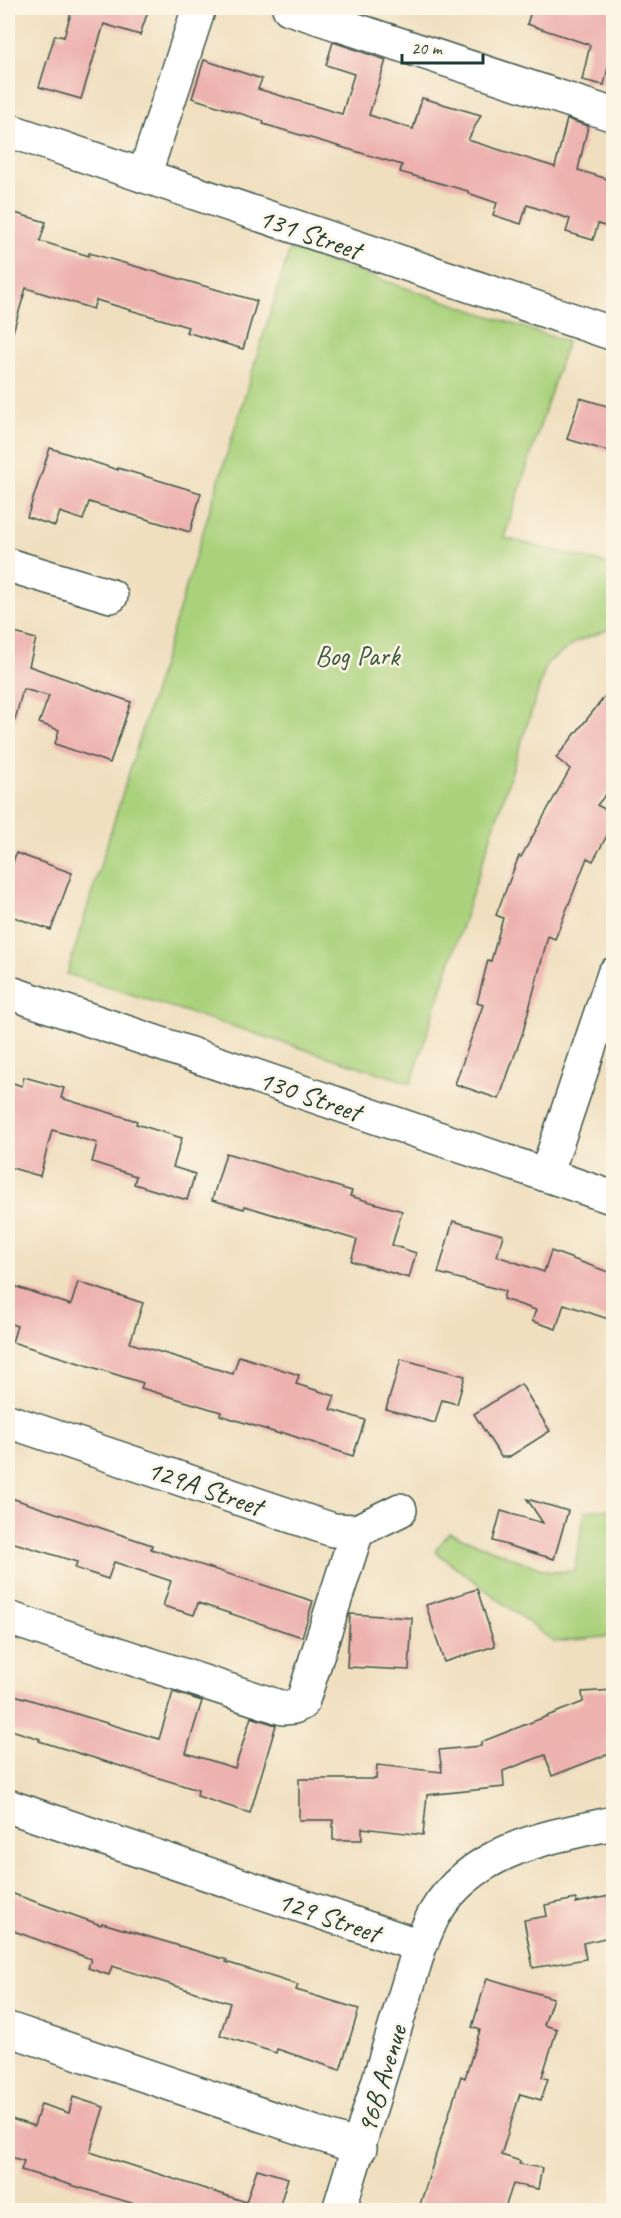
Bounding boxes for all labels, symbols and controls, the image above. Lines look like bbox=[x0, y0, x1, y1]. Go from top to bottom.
scale bar bbox=[402, 27, 483, 65]
text: 20 m bbox=[411, 37, 444, 59]
street label: 131 Street bbox=[254, 200, 369, 268]
park label: Bog Park bbox=[315, 638, 401, 673]
street label: 130 Street bbox=[254, 1062, 369, 1130]
street label: 129A Street bbox=[143, 1451, 271, 1525]
street label: 129 Street bbox=[273, 1883, 388, 1951]
street label: 96B Avenue bbox=[349, 2019, 415, 2137]

